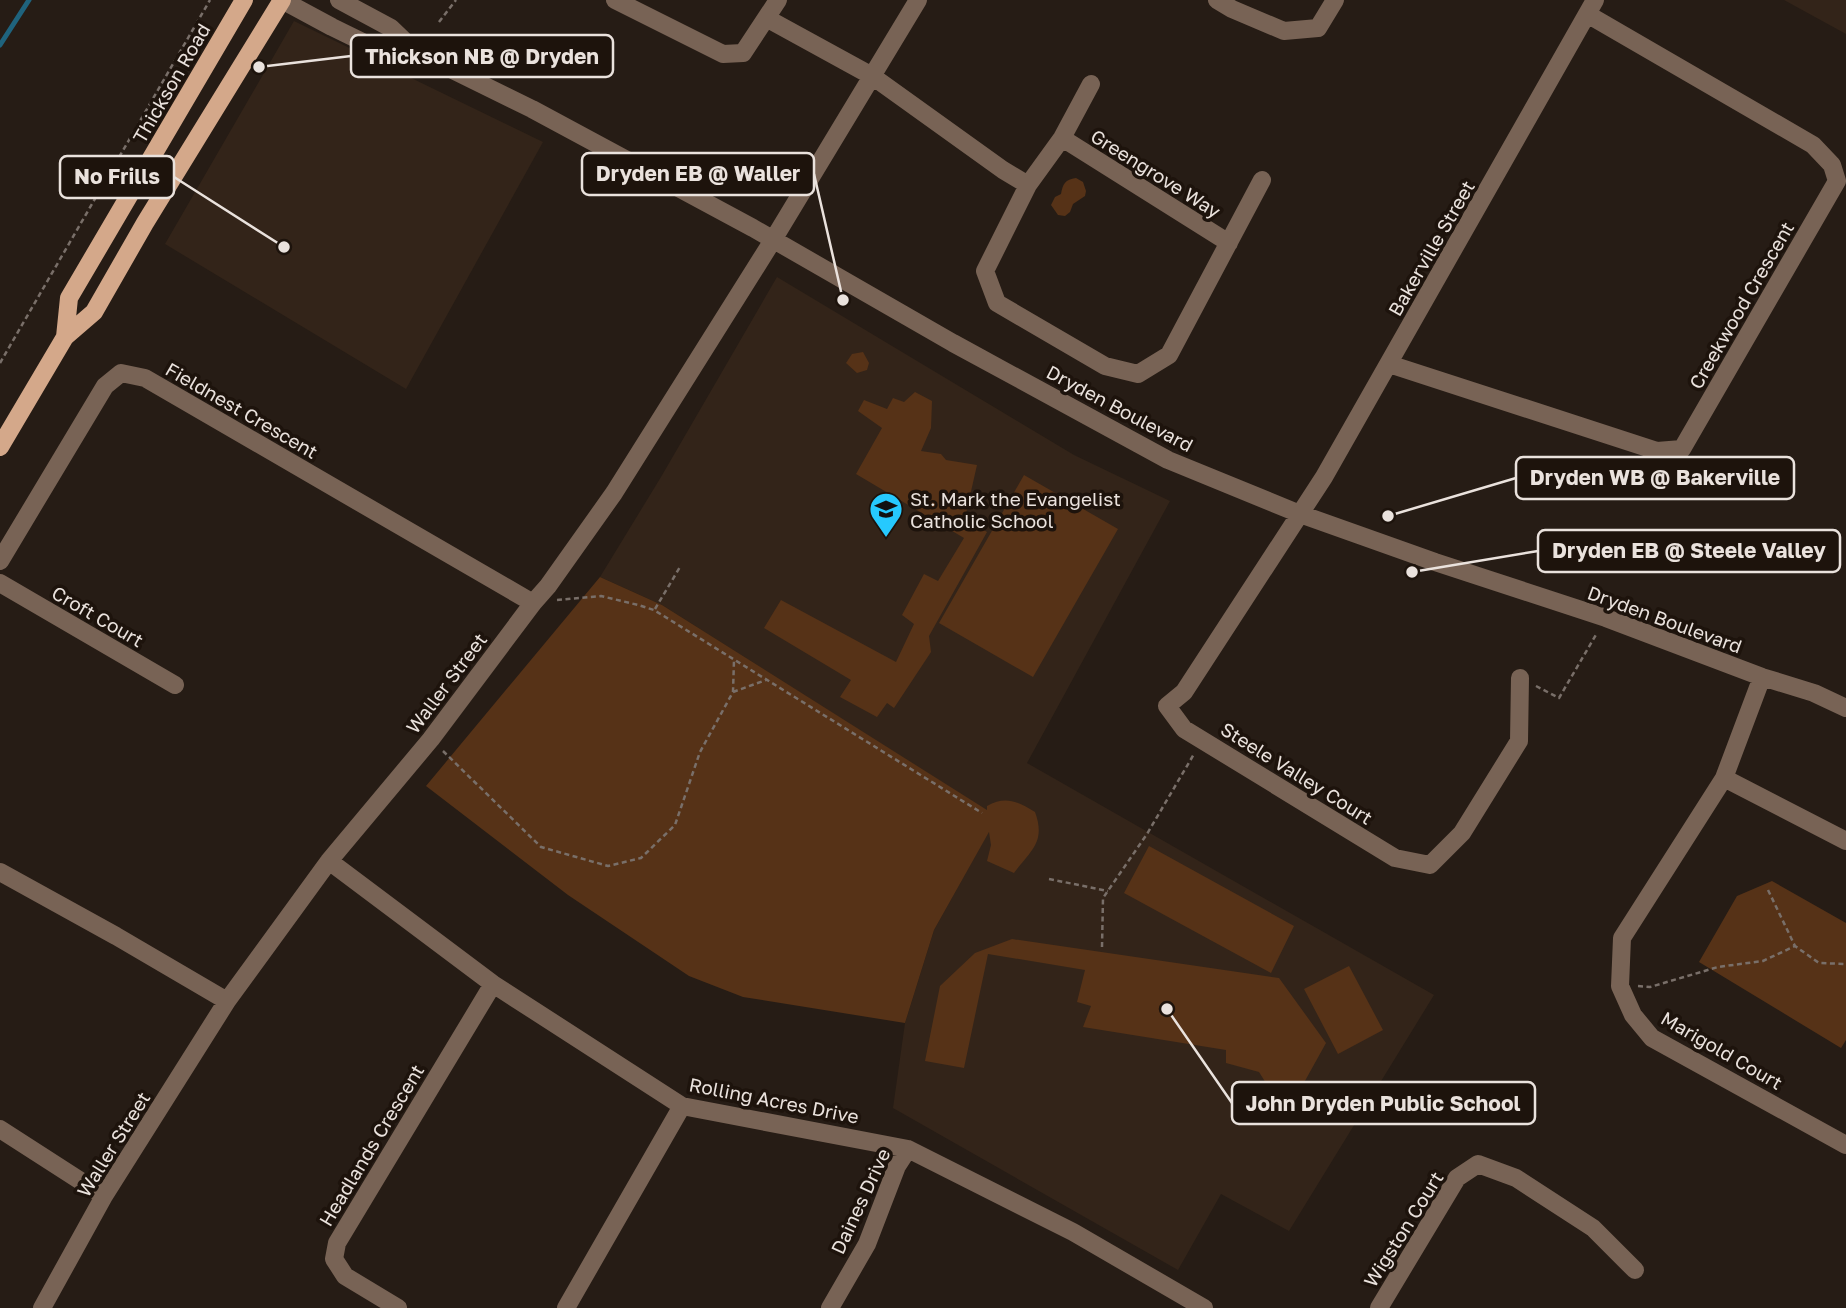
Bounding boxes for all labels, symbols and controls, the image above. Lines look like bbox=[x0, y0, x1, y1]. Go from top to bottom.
street label: Thickson Road bbox=[128, 19, 214, 147]
callout: Thickson NB @ Dryden bbox=[351, 35, 613, 77]
text: Thickson NB @ Dryden bbox=[365, 43, 599, 69]
street label: Greengrove Way bbox=[1087, 124, 1225, 222]
callout: Dryden EB @ Waller bbox=[582, 153, 814, 195]
callout: No Frills bbox=[60, 156, 174, 198]
text: Dryden EB @ Waller bbox=[596, 160, 800, 186]
text: No Frills bbox=[74, 163, 160, 189]
street label: Bakerville Street bbox=[1383, 176, 1479, 320]
street label: Creekwood Crescent bbox=[1684, 217, 1798, 393]
street label: Fieldnest Crescent bbox=[162, 357, 322, 463]
street label: Dryden Boulevard bbox=[1043, 360, 1197, 456]
callout: Dryden WB @ Bakerville bbox=[1516, 457, 1794, 499]
text: Dryden WB @ Bakerville bbox=[1530, 464, 1780, 490]
place label: St. Mark the Evangelist Catholic School bbox=[910, 487, 1121, 532]
school or university icon: St. Mark the Evangelist Catholic School bbox=[867, 490, 905, 539]
callout: Dryden EB @ Steele Valley bbox=[1538, 530, 1840, 572]
text: Dryden EB @ Steele Valley bbox=[1552, 537, 1826, 563]
street label: Dryden Boulevard bbox=[1585, 580, 1745, 658]
street label: Croft Court bbox=[48, 581, 148, 651]
street label: Waller Street bbox=[401, 628, 491, 738]
street label: Steele Valley Court bbox=[1217, 717, 1377, 829]
street label: Marigold Court bbox=[1657, 1006, 1787, 1094]
street label: Headlands Crescent bbox=[314, 1060, 428, 1230]
street label: Rolling Acres Drive bbox=[687, 1072, 861, 1128]
callout: John Dryden Public School bbox=[1232, 1082, 1535, 1124]
street label: Waller Street bbox=[72, 1087, 154, 1201]
text: John Dryden Public School bbox=[1245, 1090, 1521, 1116]
street label: Daines Drive bbox=[826, 1145, 894, 1257]
street label: Wigston Court bbox=[1358, 1167, 1448, 1291]

